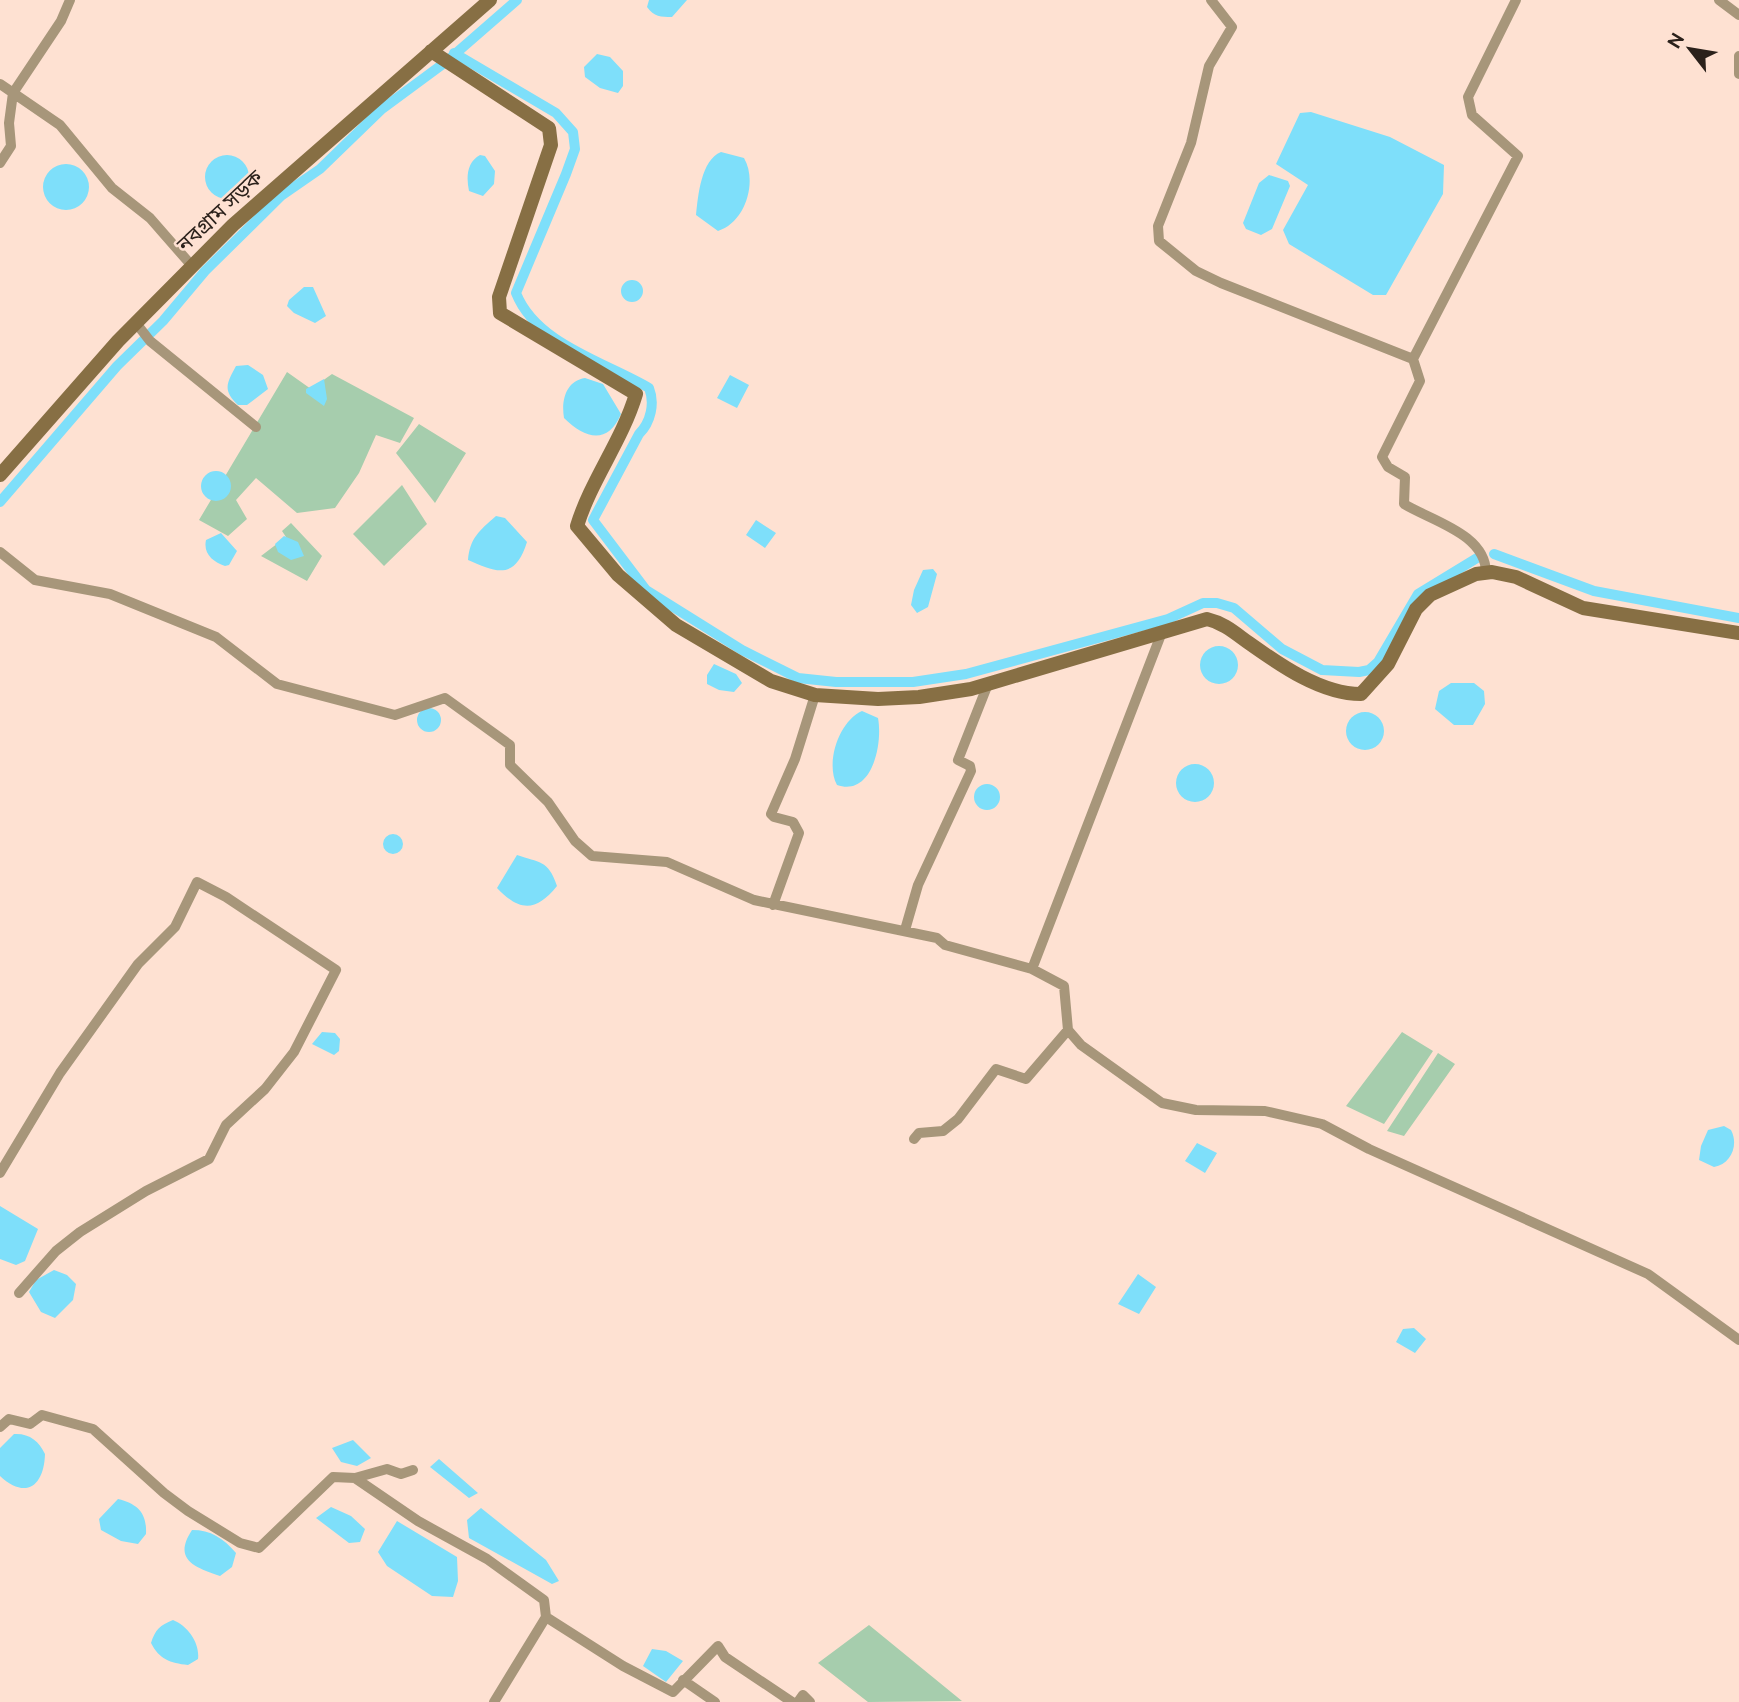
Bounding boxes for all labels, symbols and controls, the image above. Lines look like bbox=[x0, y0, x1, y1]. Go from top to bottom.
north arrow bbox=[1655, 14, 1725, 84]
text: N bbox=[1662, 28, 1689, 52]
street label: নবগ্রাম সড়ক bbox=[171, 164, 268, 257]

